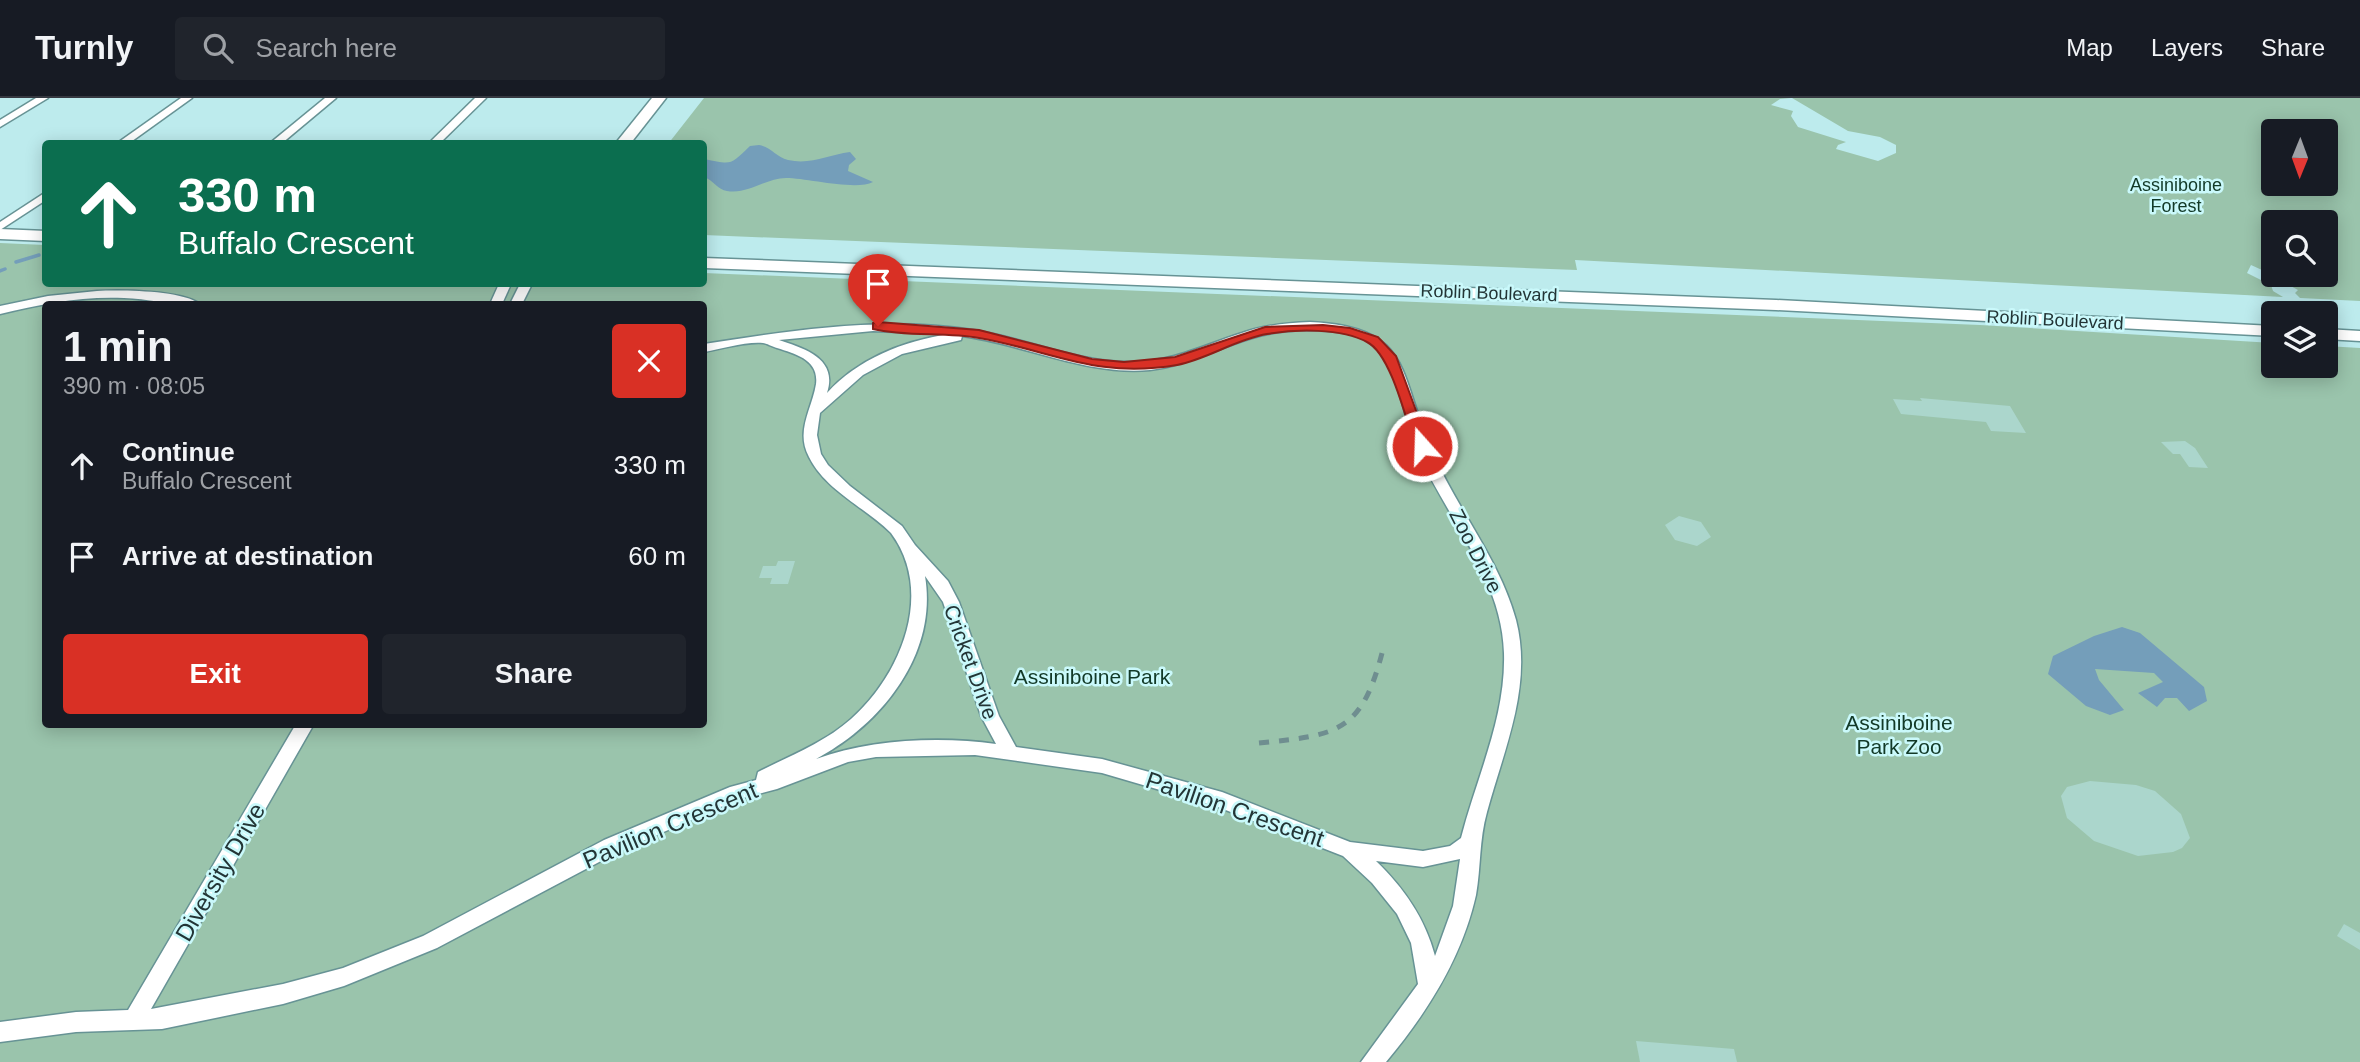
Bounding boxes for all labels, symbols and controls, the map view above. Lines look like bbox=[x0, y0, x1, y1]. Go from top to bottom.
search box bbox=[175, 17, 665, 80]
text: Turnly bbox=[35, 29, 133, 66]
icon: search bbox=[199, 29, 237, 67]
text: Search here bbox=[255, 33, 397, 63]
text: Map bbox=[2066, 34, 2113, 61]
text: Layers bbox=[2151, 34, 2223, 61]
text: Share bbox=[2261, 34, 2325, 61]
north arrow bbox=[2261, 119, 2338, 196]
map controls bbox=[2261, 119, 2338, 378]
icon: ahead bbox=[63, 168, 154, 259]
text: 330 m bbox=[178, 168, 317, 222]
park label: Assiniboine Forest bbox=[2130, 175, 2222, 216]
button: search bbox=[2261, 210, 2338, 287]
text: Buffalo Crescent bbox=[178, 225, 414, 261]
pin bbox=[848, 254, 908, 326]
icon: arrive bbox=[859, 265, 897, 303]
street label: Roblin Boulevard bbox=[1420, 281, 1558, 305]
button: layers bbox=[2261, 301, 2338, 378]
street label: Roblin Boulevard bbox=[1986, 306, 2124, 334]
text: 1 min bbox=[63, 323, 173, 370]
button: close bbox=[612, 324, 686, 398]
text: 390 m · 08:05 bbox=[63, 373, 205, 399]
position arrow bbox=[1385, 409, 1459, 483]
text: Continue bbox=[122, 437, 235, 467]
icon: ahead bbox=[63, 447, 101, 485]
text: 330 m bbox=[614, 450, 686, 480]
text: Buffalo Crescent bbox=[122, 468, 292, 494]
street label: Zoo Drive bbox=[1445, 505, 1507, 597]
icon: arrive bbox=[63, 538, 101, 576]
text: Arrive at destination bbox=[122, 541, 373, 571]
text: 60 m bbox=[628, 541, 686, 571]
street label: Cricket Drive bbox=[940, 602, 1002, 722]
button: Exit bbox=[63, 634, 368, 714]
button: Share bbox=[382, 634, 686, 714]
park label: Assiniboine Park bbox=[1014, 665, 1171, 688]
park label: Assiniboine Park Zoo bbox=[1845, 711, 1953, 758]
street label: Pavilion Crescent bbox=[1142, 766, 1328, 852]
street label: Pavilion Crescent bbox=[579, 776, 762, 874]
street label: Diversity Drive bbox=[170, 798, 270, 946]

